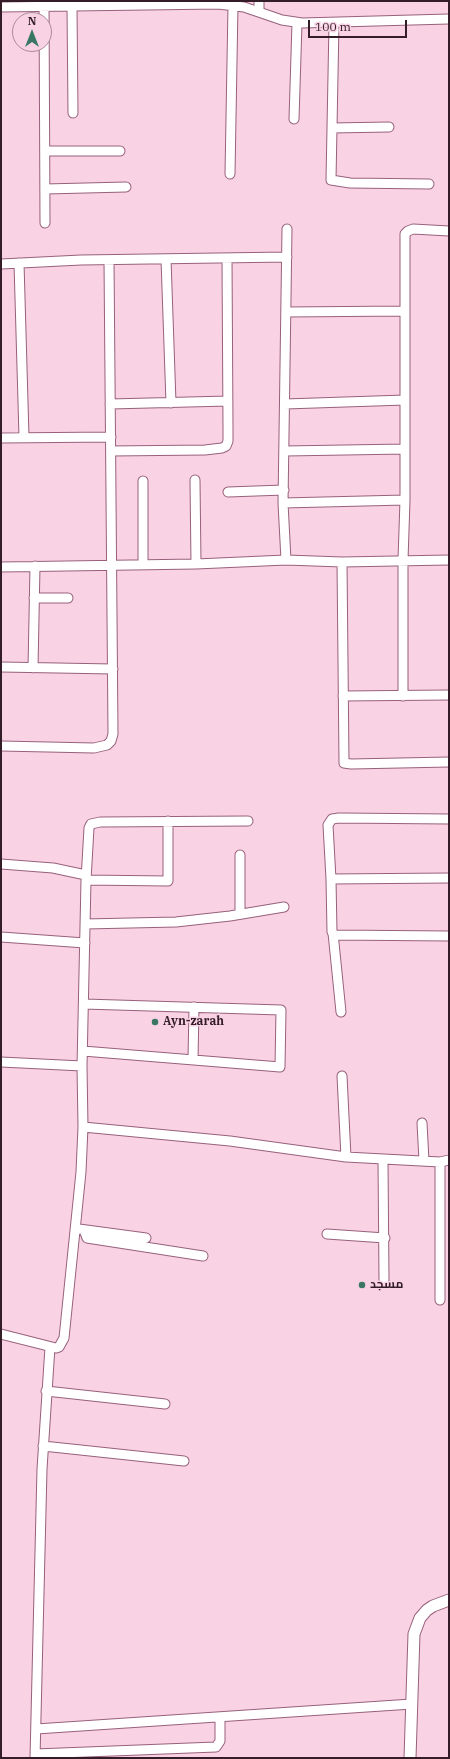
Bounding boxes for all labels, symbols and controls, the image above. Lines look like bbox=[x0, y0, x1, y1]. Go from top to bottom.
north arrow bbox=[12, 12, 52, 52]
scale bar bbox=[310, 12, 409, 38]
text: N bbox=[28, 14, 36, 28]
text: 100 m bbox=[315, 19, 351, 34]
place label: Ayn-zarah bbox=[163, 1015, 224, 1029]
marker: Ayn-zarah bbox=[150, 1017, 160, 1027]
place label: مسجد bbox=[370, 1278, 403, 1292]
marker: مسجد bbox=[357, 1280, 367, 1290]

